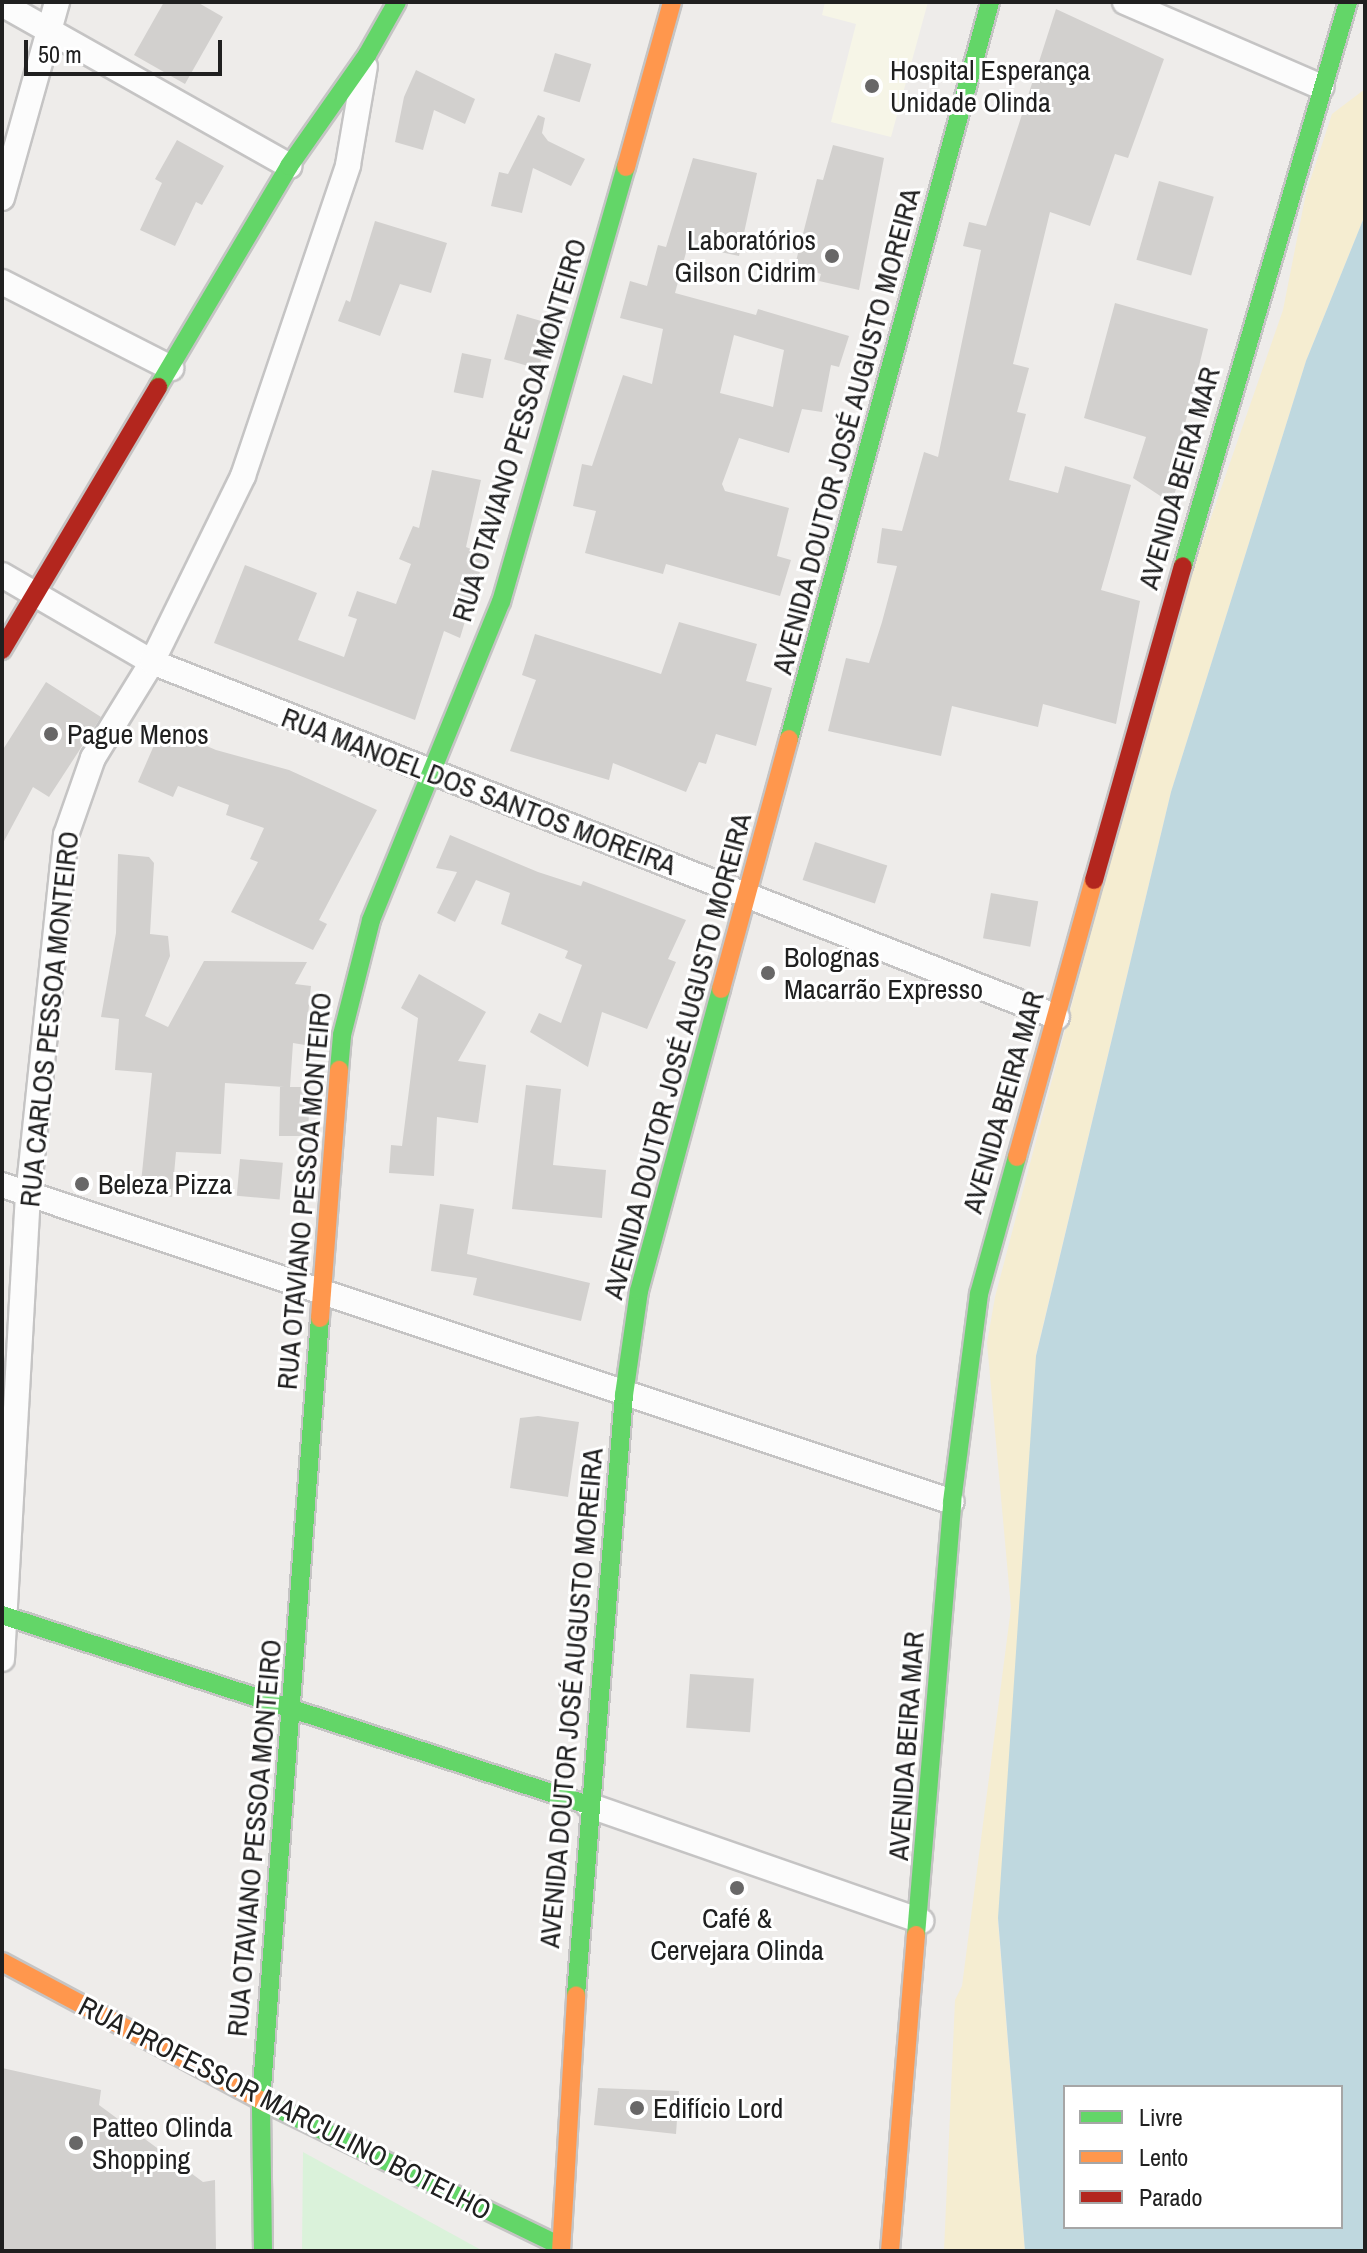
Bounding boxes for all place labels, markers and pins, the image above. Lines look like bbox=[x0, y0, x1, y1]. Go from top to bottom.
place label: Hospital Esperança Unidade Olinda bbox=[890, 53, 1090, 119]
marker: Hospital Esperança Unidade Olinda bbox=[861, 75, 883, 97]
place label: Laboratórios Gilson Cidrim bbox=[674, 223, 816, 289]
marker: Laboratórios Gilson Cidrim bbox=[823, 247, 841, 265]
place label: Pague Menos bbox=[67, 717, 209, 751]
marker: Pague Menos bbox=[42, 725, 60, 743]
place label: Bolognas Macarrão Expresso bbox=[784, 940, 983, 1006]
marker: Bolognas Macarrão Expresso bbox=[759, 964, 777, 982]
place label: Beleza Pizza bbox=[98, 1167, 232, 1201]
marker: Beleza Pizza bbox=[73, 1175, 91, 1193]
marker: Café & Cervejara Olinda bbox=[728, 1879, 746, 1897]
place label: Café & Cervejara Olinda bbox=[650, 1901, 824, 1967]
place label: Edifício Lord bbox=[653, 2091, 783, 2125]
marker: Edifício Lord bbox=[628, 2099, 646, 2117]
place label: Patteo Olinda Shopping bbox=[92, 2110, 232, 2176]
marker: Patteo Olinda Shopping bbox=[67, 2134, 85, 2152]

